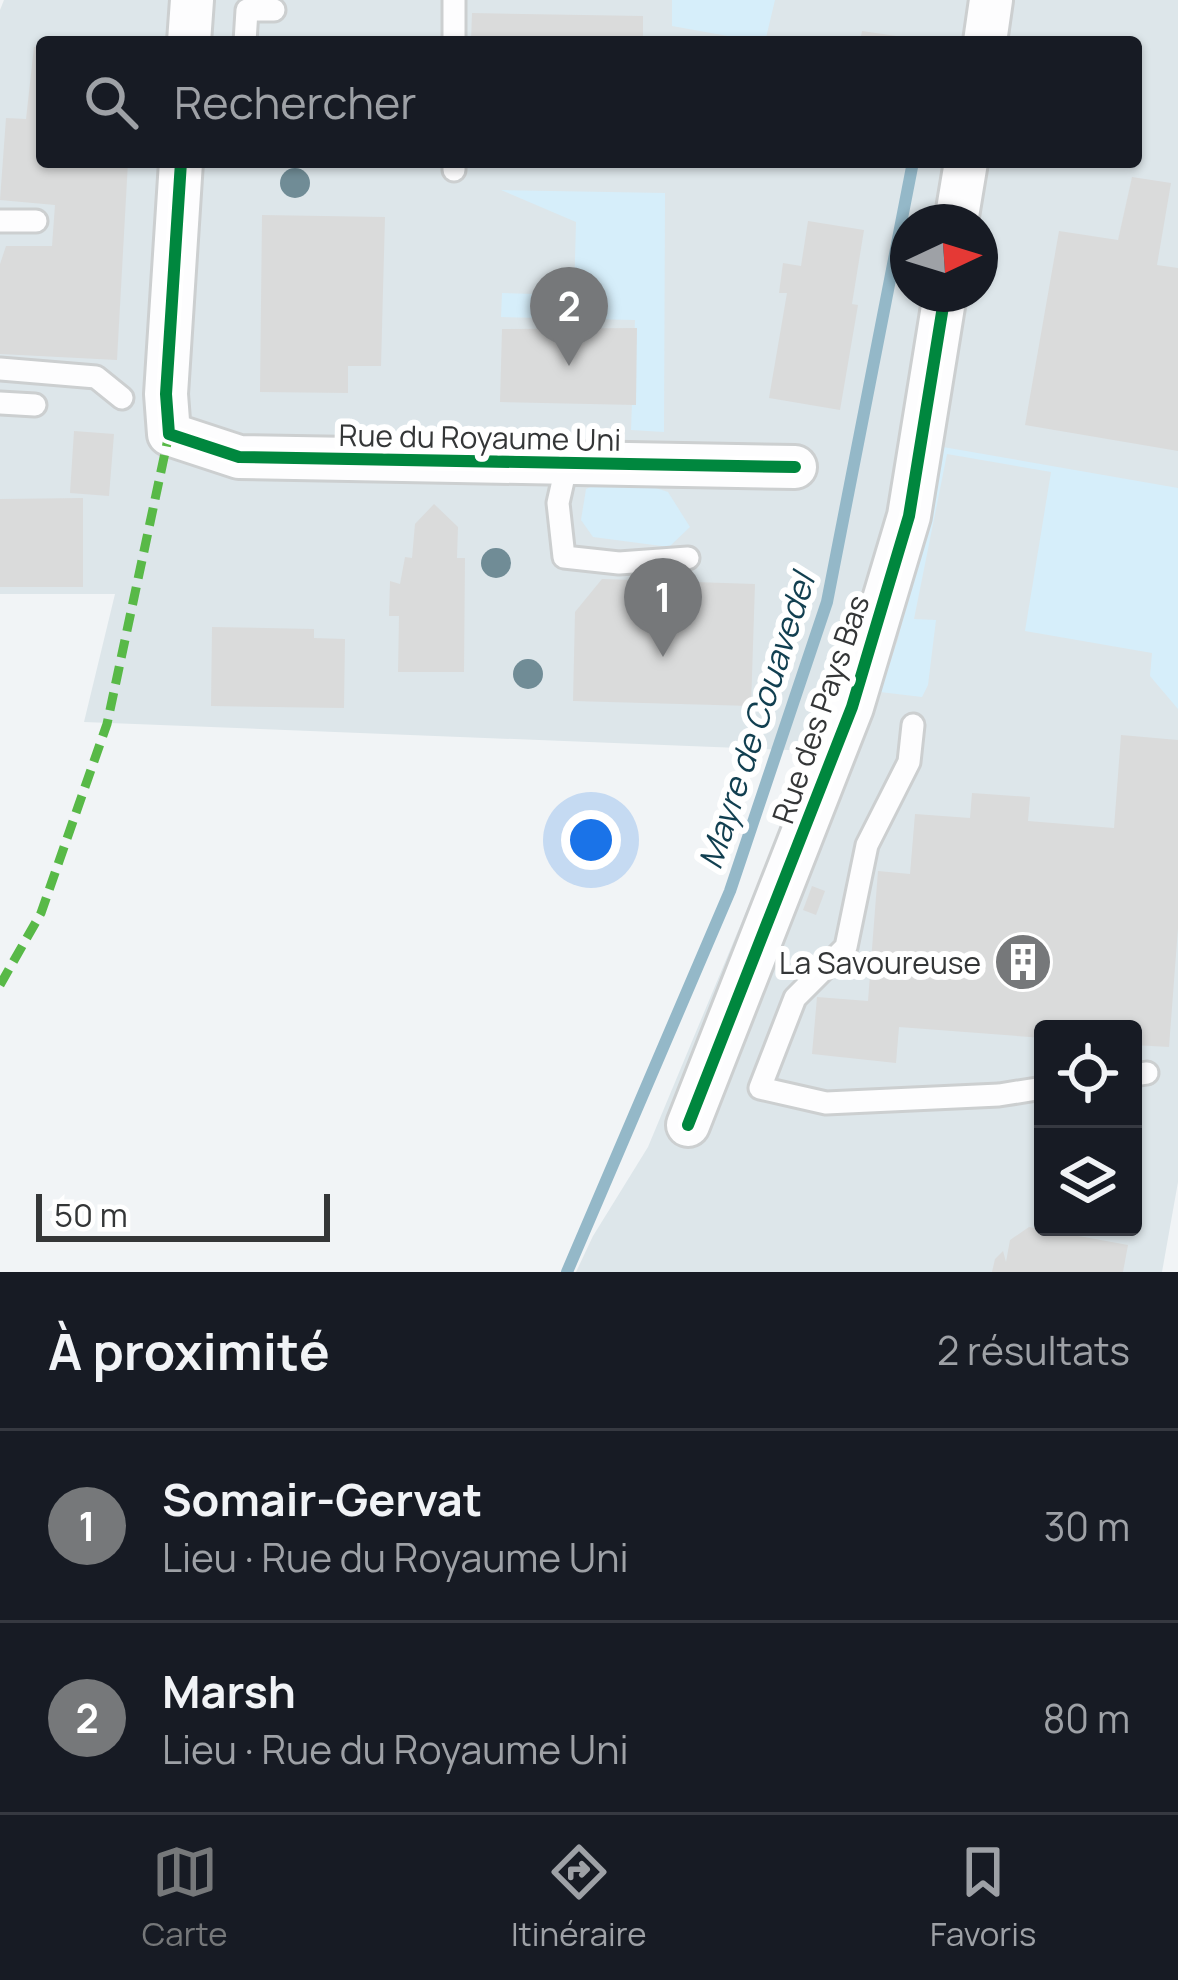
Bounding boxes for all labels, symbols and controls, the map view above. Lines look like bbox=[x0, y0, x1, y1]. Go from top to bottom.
search box bbox=[36, 36, 1142, 168]
icon: search bbox=[78, 69, 144, 135]
text: Rechercher bbox=[174, 71, 417, 133]
north arrow bbox=[890, 204, 998, 312]
pin: 2 bbox=[530, 267, 608, 366]
street label: Rue du Royaume Uni bbox=[338, 414, 622, 460]
pin: 1 bbox=[624, 558, 702, 657]
water label: Mayre de Couavedel bbox=[687, 564, 826, 874]
street label: Rue des Pays Bas bbox=[762, 589, 878, 829]
your location bbox=[561, 810, 621, 870]
building icon: La Savoureuse bbox=[992, 931, 1054, 993]
place label: La Savoureuse bbox=[779, 942, 981, 983]
map controls bbox=[1034, 1020, 1142, 1236]
button: locate bbox=[1034, 1020, 1142, 1128]
button: layers bbox=[1034, 1128, 1142, 1236]
scale bar bbox=[36, 1188, 330, 1241]
text: 50 m bbox=[54, 1192, 128, 1237]
text: À proximité bbox=[48, 1316, 330, 1385]
text: 2 résultats bbox=[937, 1323, 1130, 1377]
text: Somair-Gervat bbox=[162, 1468, 482, 1530]
text: 1 bbox=[78, 1499, 96, 1553]
text: 30 m bbox=[1044, 1499, 1130, 1553]
text: Lieu · Rue du Royaume Uni bbox=[162, 1530, 629, 1584]
text: Marsh bbox=[162, 1660, 296, 1722]
text: 2 bbox=[75, 1691, 99, 1745]
text: 80 m bbox=[1043, 1691, 1130, 1745]
text: Lieu · Rue du Royaume Uni bbox=[162, 1722, 629, 1776]
tab: Carte bbox=[142, 1839, 227, 1956]
tab: Itinéraire bbox=[511, 1839, 647, 1956]
tab: Favoris bbox=[930, 1839, 1036, 1956]

